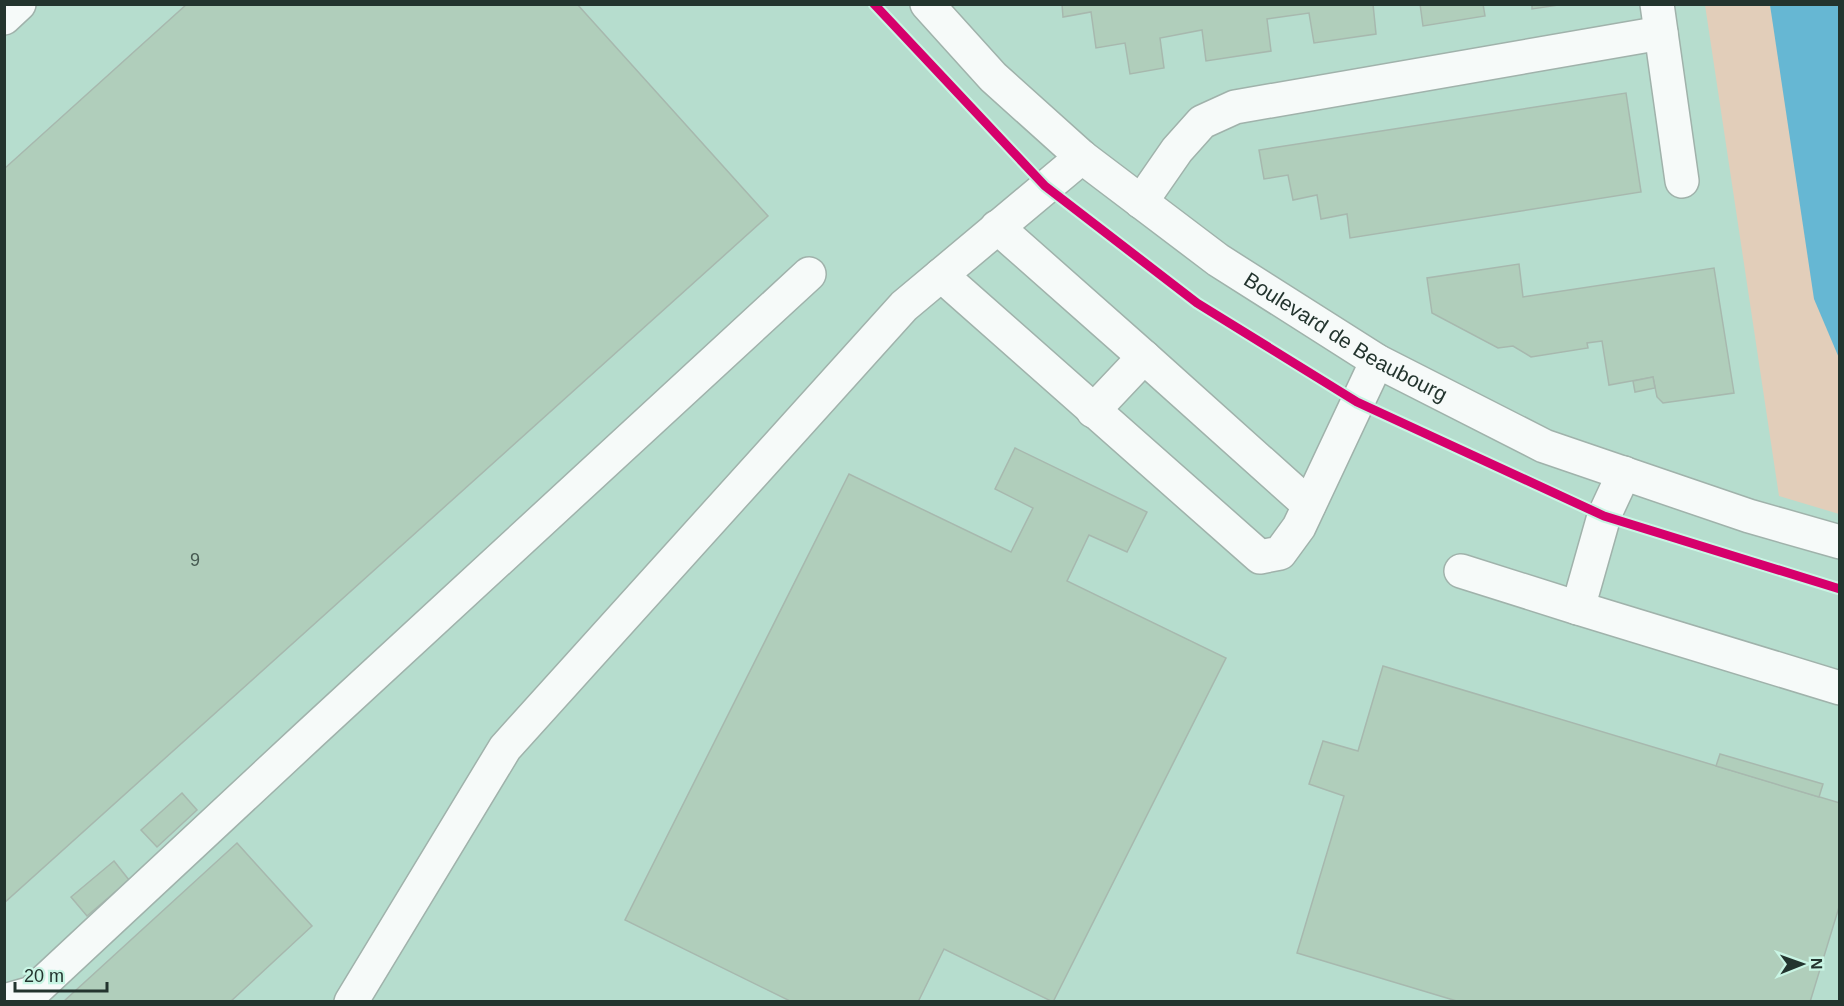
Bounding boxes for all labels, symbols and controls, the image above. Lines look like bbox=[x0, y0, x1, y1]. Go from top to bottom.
street label: Boulevard de Beaubourg bbox=[1240, 268, 1451, 406]
house number: 9 bbox=[190, 550, 200, 570]
north arrow bbox=[1772, 934, 1832, 994]
scale bar bbox=[15, 955, 106, 993]
text: N bbox=[1808, 958, 1825, 970]
text: 20 m bbox=[24, 966, 64, 986]

